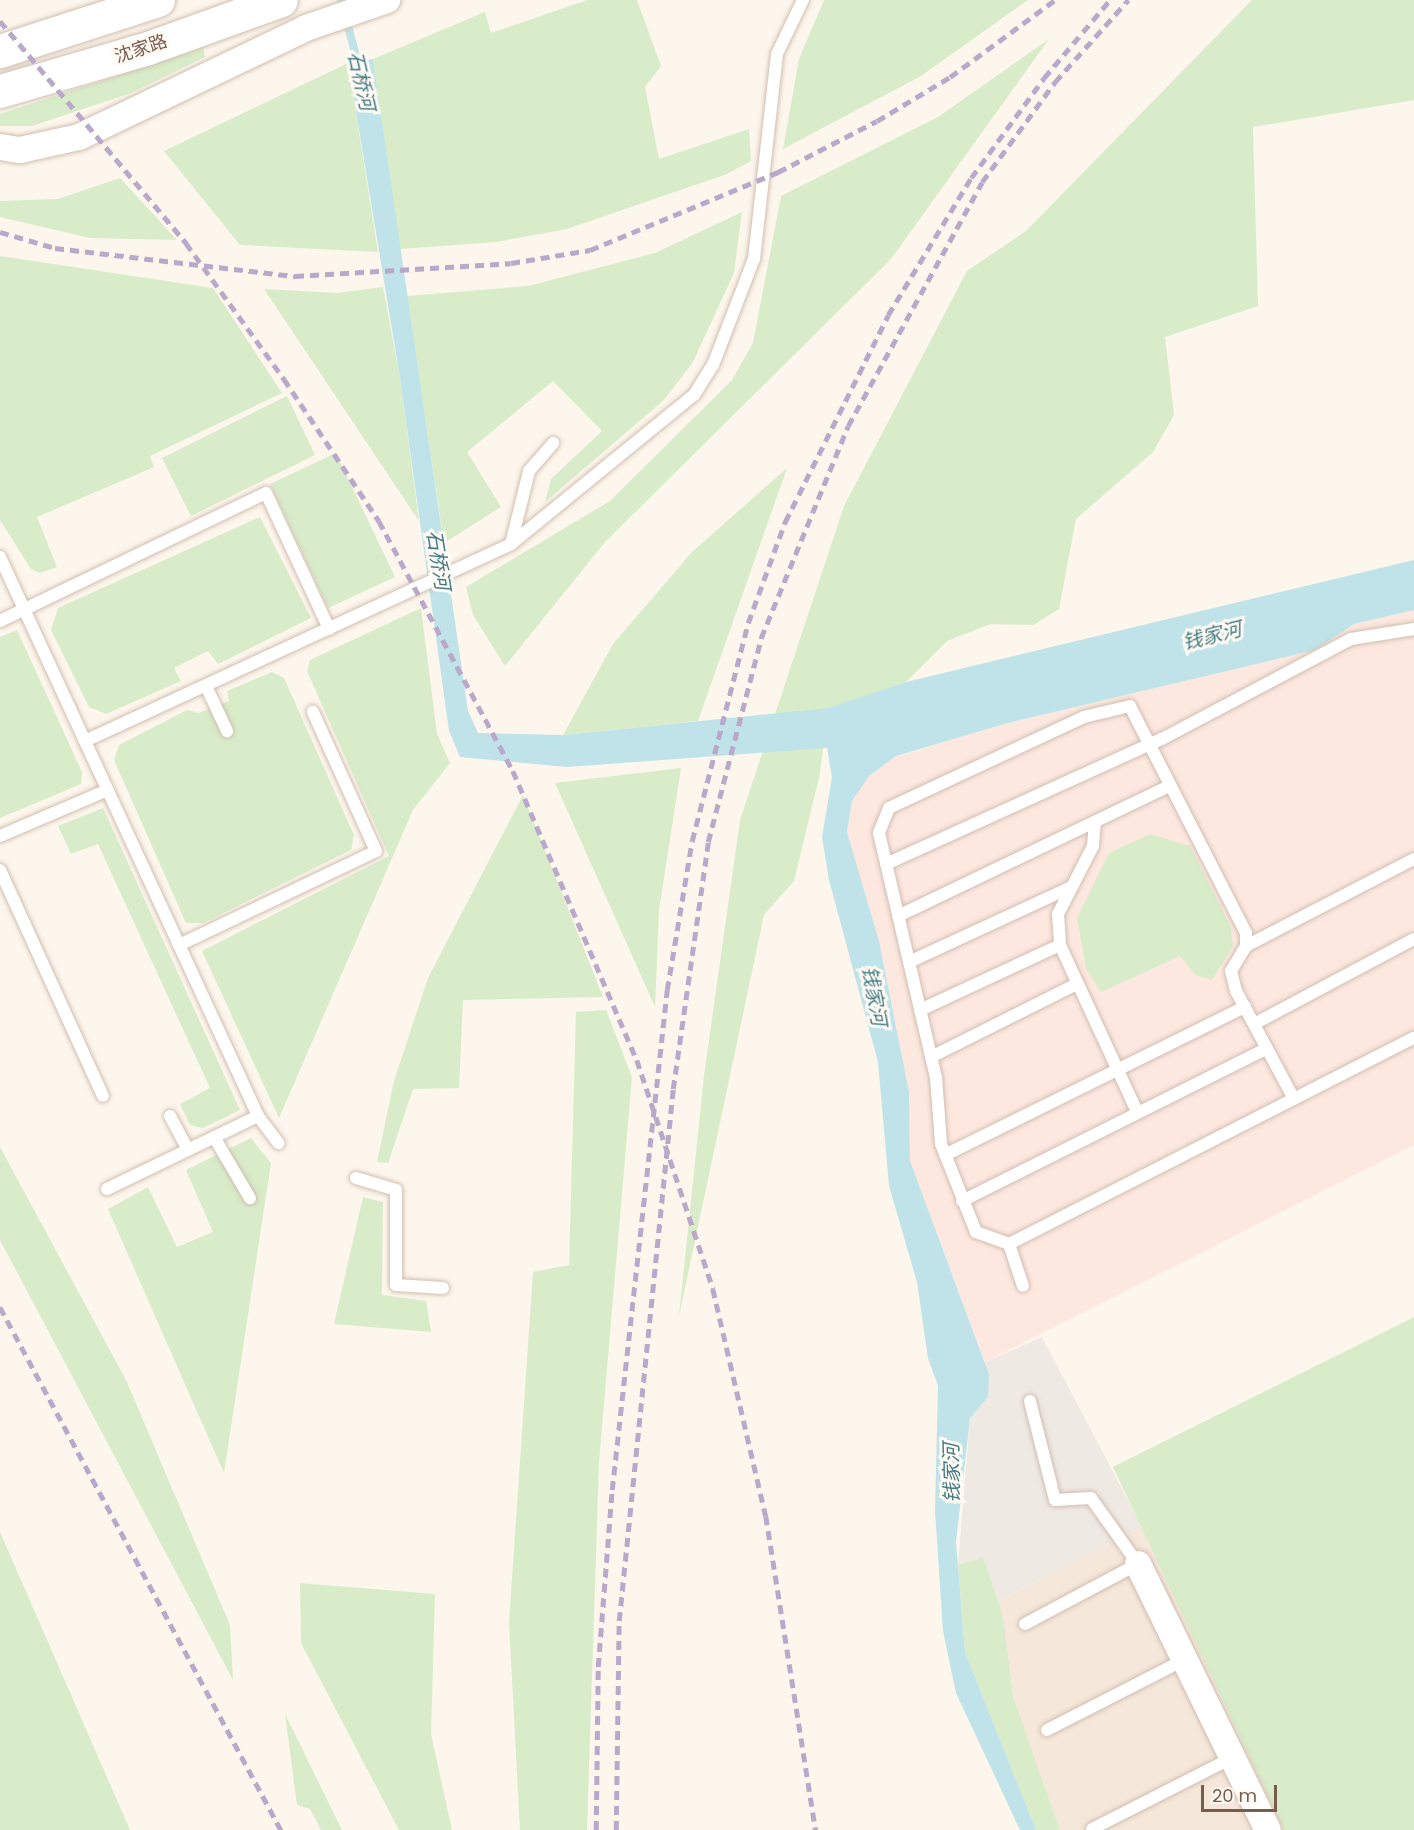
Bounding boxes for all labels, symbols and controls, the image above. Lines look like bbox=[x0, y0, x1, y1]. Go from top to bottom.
street label: 沈家路 bbox=[112, 30, 170, 68]
water label: 石桥河 bbox=[343, 49, 379, 113]
water label: 石桥河 bbox=[421, 528, 455, 592]
water label: 钱家河 bbox=[1180, 617, 1244, 655]
water label: 钱家河 bbox=[857, 964, 891, 1028]
water label: 钱家河 bbox=[939, 1443, 965, 1503]
scale bar bbox=[1204, 1773, 1280, 1811]
text: 20 m bbox=[1212, 1783, 1257, 1808]

